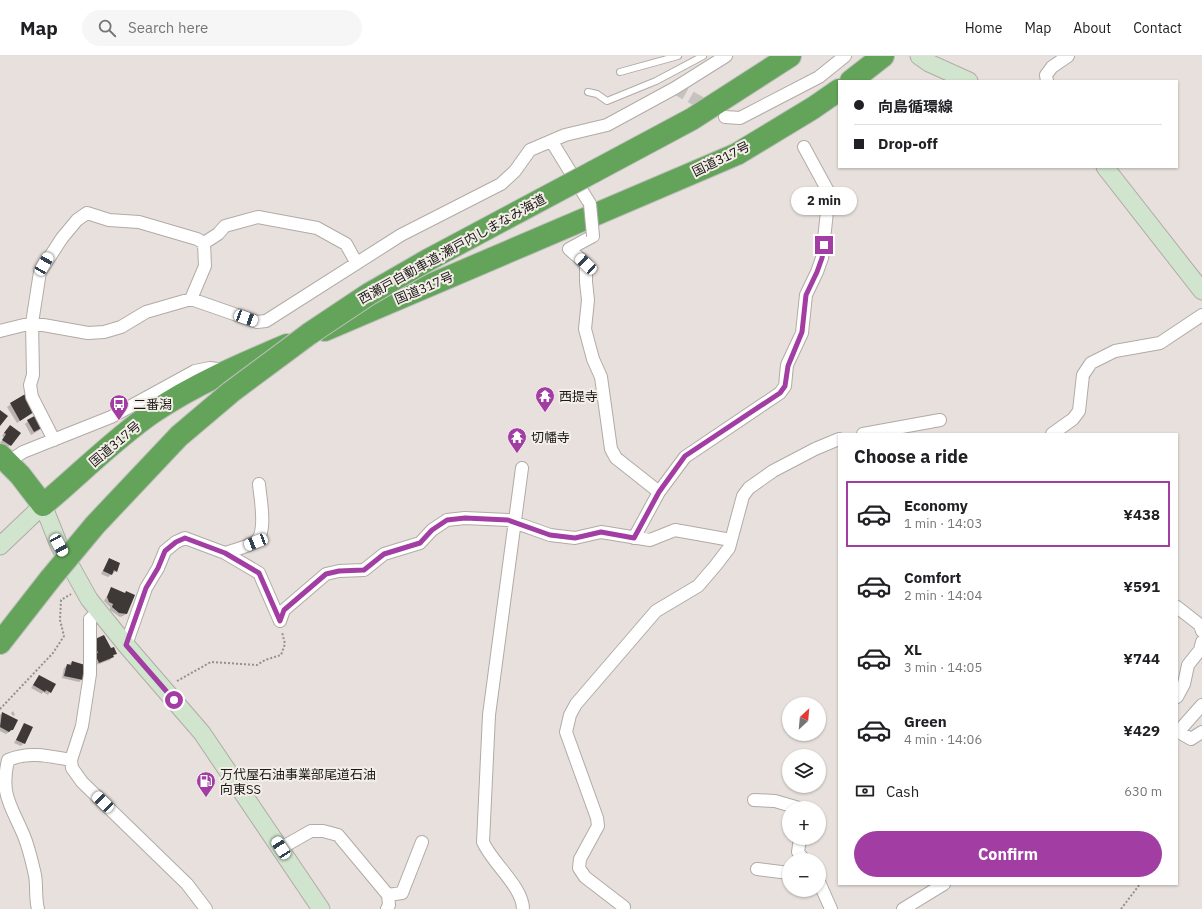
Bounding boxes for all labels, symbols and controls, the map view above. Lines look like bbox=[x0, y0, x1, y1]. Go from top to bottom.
search box bbox=[82, 10, 362, 46]
text: Map bbox=[20, 16, 58, 40]
icon: search bbox=[96, 17, 118, 39]
text: Search here bbox=[128, 18, 208, 37]
text: Home bbox=[965, 19, 1002, 37]
text: Map bbox=[1024, 19, 1051, 37]
text: About bbox=[1073, 19, 1111, 37]
text: Contact bbox=[1133, 19, 1182, 37]
text: 向島循環線 bbox=[878, 97, 953, 116]
text: Drop-off bbox=[878, 134, 938, 153]
street label: 国道317号 bbox=[689, 138, 753, 180]
callout: 2 min bbox=[791, 187, 857, 215]
street label: 西瀬戸自動車道;瀬戸内しまなみ海道 bbox=[355, 190, 549, 308]
text: 2 min bbox=[807, 192, 841, 209]
route end bbox=[815, 236, 833, 254]
car bbox=[33, 251, 55, 277]
car bbox=[573, 251, 599, 277]
street label: 国道317号 bbox=[392, 268, 456, 308]
car bbox=[233, 308, 259, 328]
temple icon: 西提寺 bbox=[534, 385, 556, 413]
place label: 西提寺 bbox=[559, 388, 598, 405]
bus stop icon: 二番潟 bbox=[108, 393, 130, 421]
place label: 二番潟 bbox=[133, 396, 172, 413]
street label: 国道317号 bbox=[86, 417, 144, 471]
temple icon: 切幡寺 bbox=[506, 426, 528, 454]
place label: 切幡寺 bbox=[531, 429, 570, 446]
text: Choose a ride bbox=[854, 445, 968, 468]
icon: car bbox=[856, 496, 892, 532]
text: Economy bbox=[904, 496, 968, 515]
text: ¥438 bbox=[1123, 505, 1160, 524]
text: 1 min · 14:03 bbox=[904, 515, 982, 532]
car bbox=[48, 532, 70, 558]
car bbox=[243, 532, 269, 552]
icon: car bbox=[856, 568, 892, 604]
text: Comfort bbox=[904, 568, 961, 587]
text: ¥591 bbox=[1123, 577, 1160, 596]
text: 2 min · 14:04 bbox=[904, 587, 982, 604]
icon: car bbox=[856, 640, 892, 676]
text: XL bbox=[904, 640, 922, 659]
text: ¥744 bbox=[1123, 649, 1160, 668]
text: 3 min · 14:05 bbox=[904, 659, 982, 676]
route start bbox=[165, 691, 183, 709]
north arrow bbox=[782, 697, 826, 741]
map controls bbox=[782, 697, 826, 897]
icon: car bbox=[856, 712, 892, 748]
text: Green bbox=[904, 712, 947, 731]
text: ¥429 bbox=[1123, 721, 1160, 740]
text: 4 min · 14:06 bbox=[904, 731, 982, 748]
button: layers bbox=[782, 749, 826, 793]
place label: 万代屋石油事業部尾道石油 向東SS bbox=[220, 766, 376, 798]
fuel station icon: 万代屋石油事業部尾道石油 向東SS bbox=[195, 770, 217, 798]
icon: cash bbox=[854, 780, 876, 802]
text: Cash bbox=[886, 782, 919, 801]
text: 630 m bbox=[1124, 783, 1162, 800]
car bbox=[90, 789, 116, 815]
button: + bbox=[782, 801, 826, 845]
button: Confirm bbox=[854, 831, 1162, 877]
car bbox=[269, 835, 293, 861]
button: − bbox=[782, 853, 826, 897]

